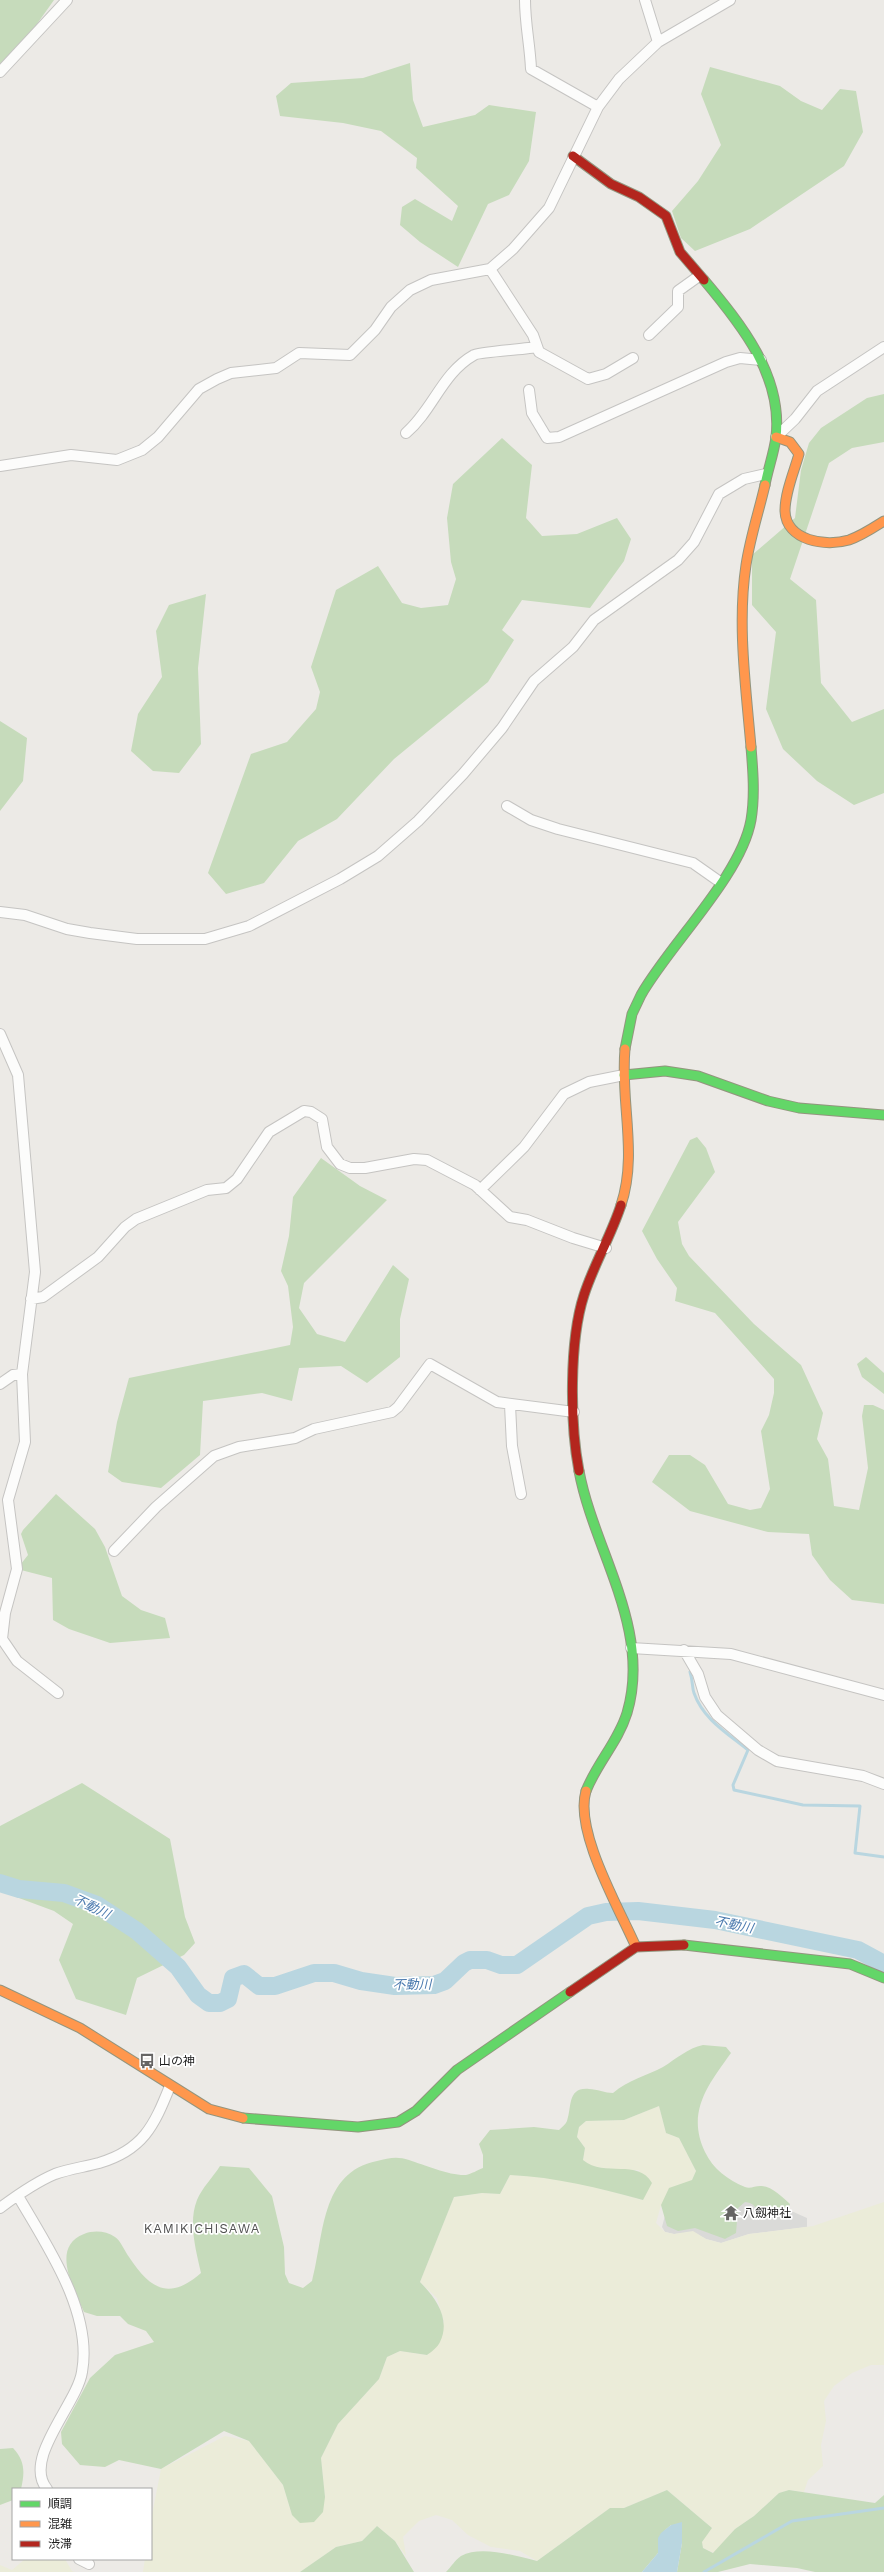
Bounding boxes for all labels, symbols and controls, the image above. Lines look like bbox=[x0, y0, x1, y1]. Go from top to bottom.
water label: 不動川 bbox=[71, 1891, 114, 1923]
water label: 不動川 bbox=[713, 1913, 756, 1936]
water label: 不動川 bbox=[392, 1977, 434, 1992]
bus stop icon: 山の神 bbox=[138, 2052, 156, 2070]
place label: 山の神 bbox=[159, 2054, 195, 2068]
temple icon: 八劔神社 bbox=[722, 2204, 740, 2222]
place label: 八劔神社 bbox=[743, 2206, 791, 2220]
district label: KAMIKICHISAWA bbox=[144, 2221, 260, 2236]
legend bbox=[12, 2488, 152, 2560]
text: 順調 bbox=[48, 2497, 72, 2511]
text: 混雑 bbox=[48, 2517, 72, 2531]
text: 渋滞 bbox=[48, 2537, 72, 2551]

